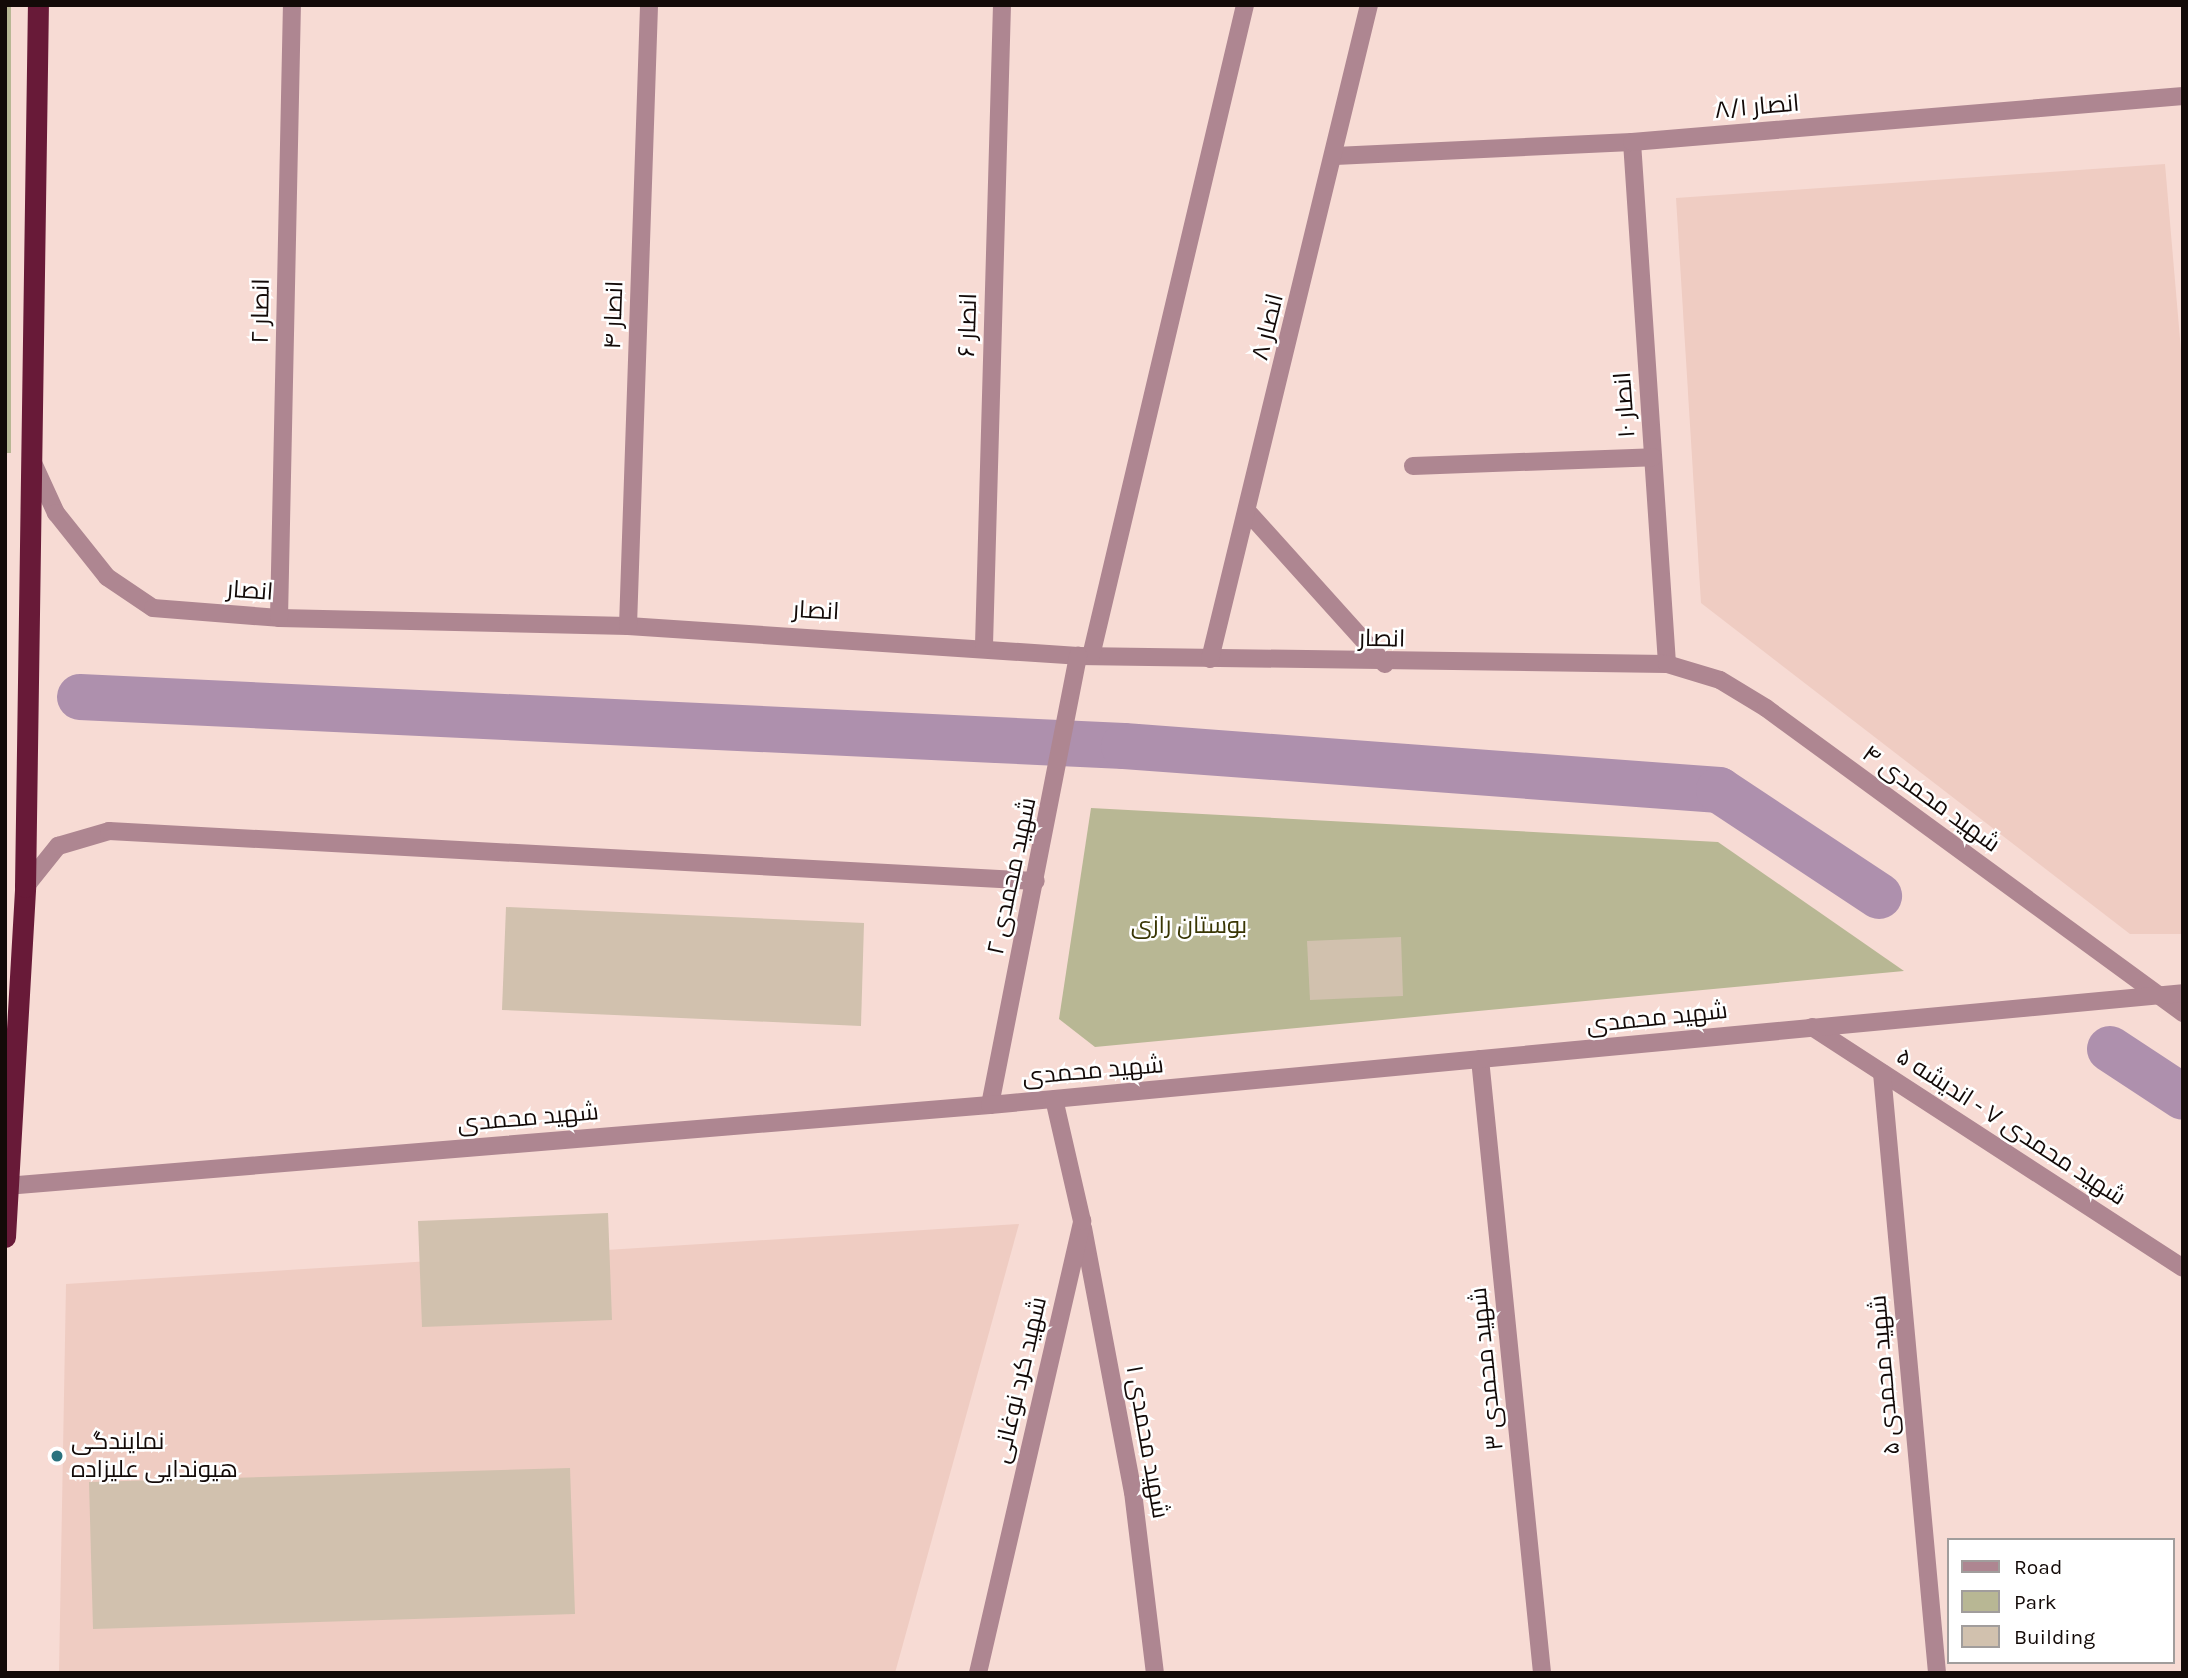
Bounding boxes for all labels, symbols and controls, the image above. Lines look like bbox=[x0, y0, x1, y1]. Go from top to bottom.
street label: انصار ۸/۱ bbox=[1713, 89, 1801, 125]
street label: انصار ۲ bbox=[246, 278, 276, 344]
street label: انصار ۴ bbox=[598, 280, 630, 350]
street label: انصار ۸ bbox=[1246, 291, 1290, 363]
street label: انصار ۶ bbox=[952, 293, 984, 357]
street label: انصار ۱۰ bbox=[1608, 371, 1642, 439]
street label: انصار bbox=[226, 575, 274, 607]
street label: انصار bbox=[792, 595, 840, 627]
street label: انصار bbox=[1358, 624, 1406, 654]
street label: شهید محمدی ۴ bbox=[1856, 739, 2006, 859]
street label: شهید محمدی ۲ bbox=[981, 795, 1043, 957]
park label: بوستان رازی bbox=[1131, 912, 1247, 940]
street label: شهید محمدی bbox=[1585, 996, 1729, 1040]
street label: شهید محمدی ۷ - اندیشه ۵ bbox=[1891, 1042, 2131, 1212]
street label: شهید محمدی bbox=[1021, 1050, 1165, 1092]
street label: شهید محمدی bbox=[456, 1097, 600, 1139]
street label: شهید محمدی ۳ bbox=[1464, 1286, 1510, 1452]
street label: شهید کرد نوغانی bbox=[987, 1294, 1053, 1466]
street label: شهید محمدی ۵ bbox=[1864, 1294, 1906, 1456]
street label: شهید محمدی ۱ bbox=[1119, 1363, 1175, 1521]
place label: نمایندگی هیوندایی علیزاده bbox=[71, 1428, 238, 1484]
marker: نمایندگی هیوندایی علیزاده bbox=[49, 1448, 65, 1464]
legend bbox=[1946, 1538, 2174, 1664]
text: Road bbox=[2014, 1555, 2062, 1579]
text: Park bbox=[2014, 1590, 2057, 1614]
text: Building bbox=[2014, 1625, 2095, 1649]

